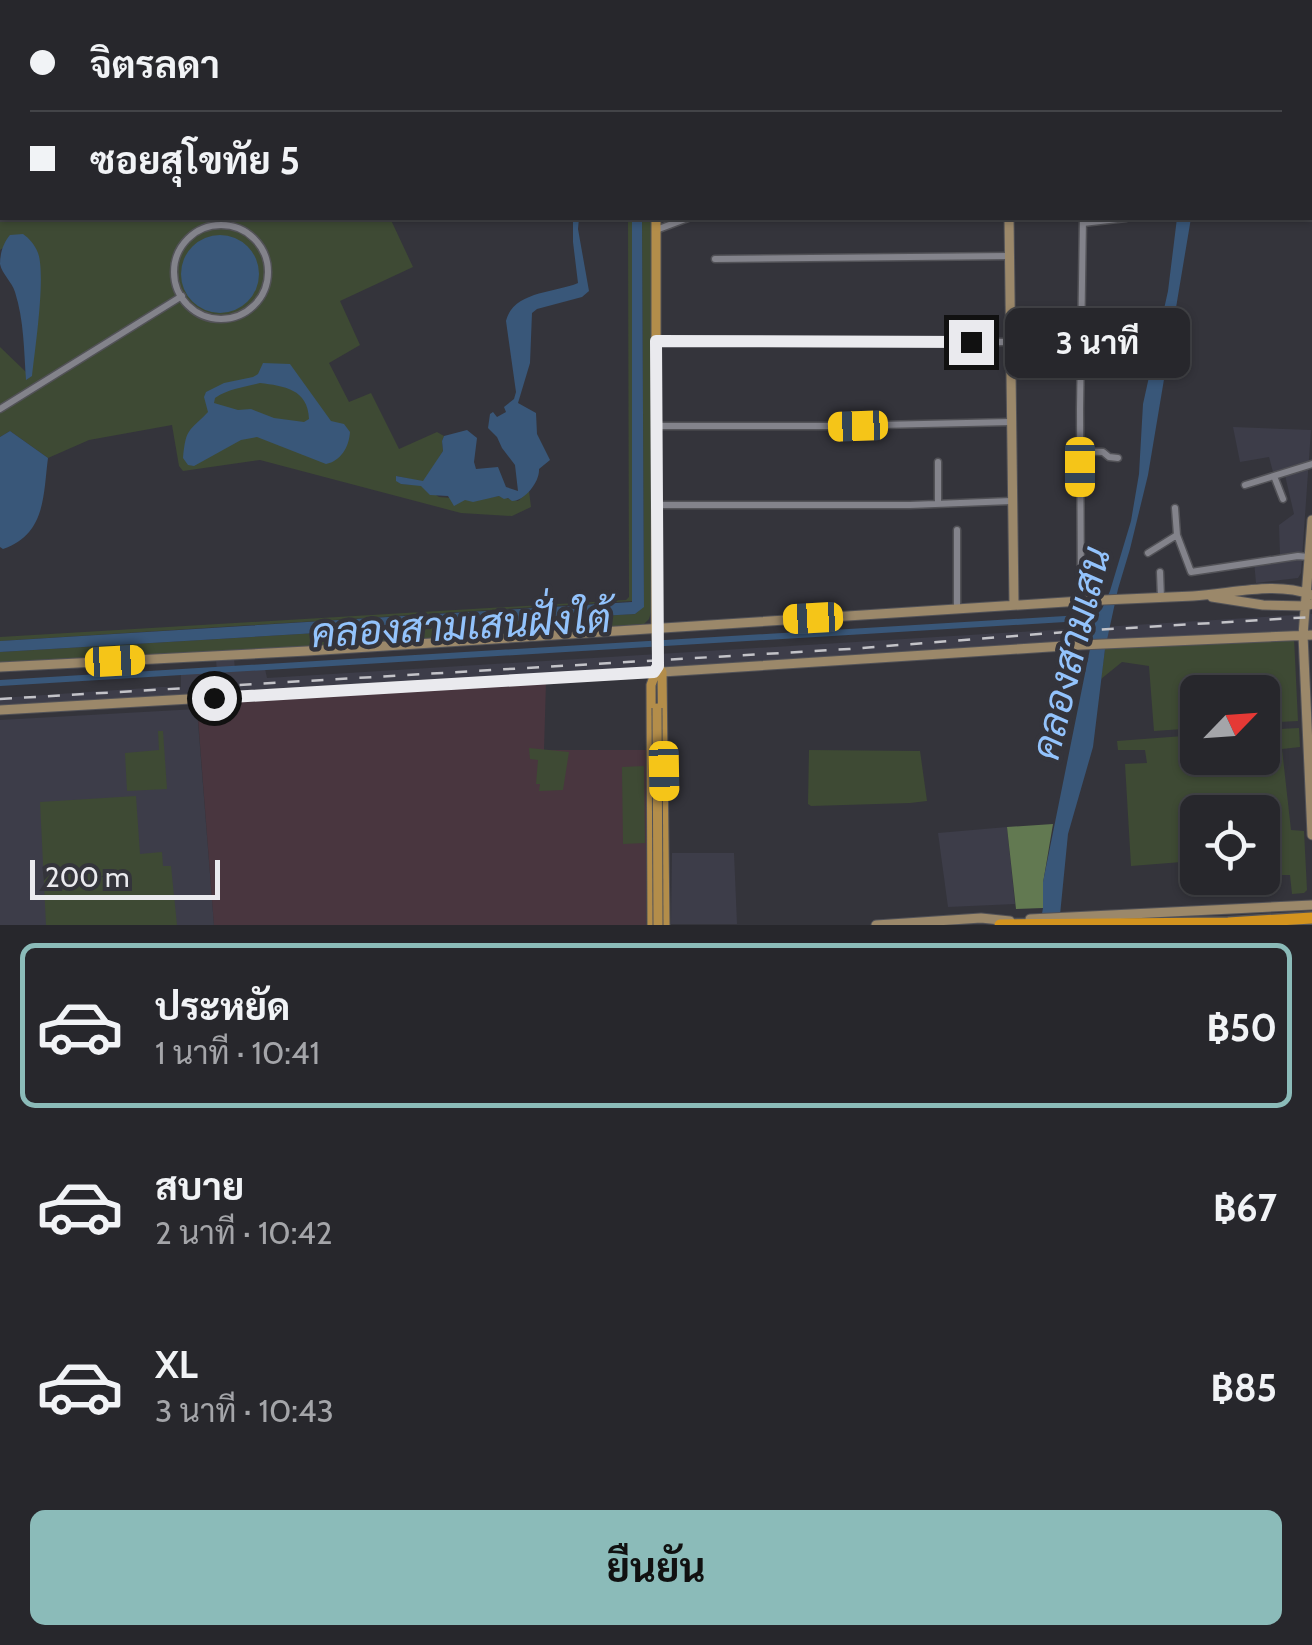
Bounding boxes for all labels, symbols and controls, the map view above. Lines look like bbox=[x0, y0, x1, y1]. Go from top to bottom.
text: จิตรลดา bbox=[90, 41, 220, 88]
text: ซอยสุโขทัย 5 bbox=[90, 137, 300, 184]
callout: 3 นาที bbox=[1006, 307, 1191, 377]
route end bbox=[949, 320, 994, 365]
text: 3 นาที bbox=[1056, 323, 1139, 362]
car bbox=[827, 410, 889, 442]
car bbox=[1065, 437, 1095, 497]
water label: คลองสามเสน bbox=[1020, 542, 1120, 764]
water label: คลองสามเสนฝั่งใต้ bbox=[309, 584, 619, 657]
car bbox=[782, 601, 844, 635]
car bbox=[84, 644, 146, 678]
north arrow bbox=[1180, 675, 1280, 775]
map controls bbox=[1180, 675, 1280, 895]
route start bbox=[192, 676, 237, 721]
car bbox=[648, 741, 680, 801]
button: locate bbox=[1180, 795, 1280, 895]
scale bar bbox=[30, 855, 220, 900]
text: 200 m bbox=[45, 860, 130, 894]
icon: car bbox=[35, 981, 125, 1071]
text: ประหยัด bbox=[155, 983, 290, 1030]
text: ฿50 bbox=[1207, 1004, 1277, 1051]
text: 1 นาที · 10:41 bbox=[155, 1033, 320, 1072]
icon: car bbox=[35, 1161, 125, 1251]
text: สบาย bbox=[155, 1163, 244, 1210]
text: ฿67 bbox=[1213, 1184, 1277, 1231]
text: 2 นาที · 10:42 bbox=[155, 1213, 333, 1252]
icon: car bbox=[35, 1341, 125, 1431]
text: XL bbox=[155, 1341, 198, 1388]
text: ฿85 bbox=[1211, 1364, 1277, 1411]
text: 3 นาที · 10:43 bbox=[155, 1391, 334, 1430]
button: ยืนยัน bbox=[30, 1510, 1282, 1625]

